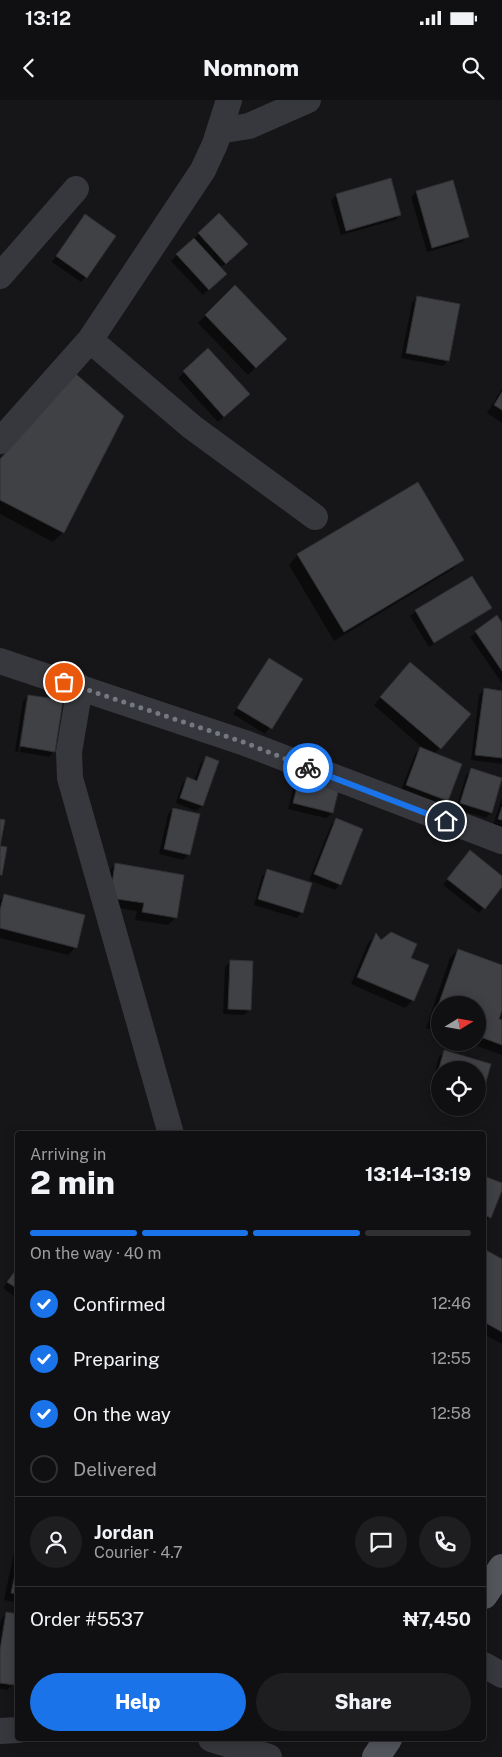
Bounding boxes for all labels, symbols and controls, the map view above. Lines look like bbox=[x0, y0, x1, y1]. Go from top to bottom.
text: 13:12 bbox=[25, 7, 71, 29]
icon: back bbox=[15, 54, 43, 82]
icon: search bbox=[459, 54, 487, 82]
text: Nomnom bbox=[203, 55, 299, 81]
pin bbox=[43, 661, 85, 703]
icon: bag bbox=[50, 668, 78, 696]
courier bbox=[283, 743, 333, 793]
icon: bike bbox=[294, 754, 322, 782]
pin bbox=[425, 800, 467, 842]
icon: home bbox=[432, 807, 460, 835]
north arrow bbox=[431, 996, 486, 1051]
map controls bbox=[431, 996, 486, 1116]
button: locate bbox=[431, 1061, 486, 1116]
text: Arriving in bbox=[30, 1145, 106, 1164]
text: 13:14–13:19 bbox=[365, 1163, 471, 1185]
text: 2 min bbox=[30, 1164, 115, 1201]
text: On the way · 40 m bbox=[30, 1244, 161, 1263]
icon: check bbox=[30, 1290, 58, 1318]
text: Confirmed bbox=[73, 1293, 166, 1315]
text: 12:46 bbox=[431, 1294, 471, 1313]
icon: check bbox=[30, 1345, 58, 1373]
text: Preparing bbox=[73, 1348, 160, 1370]
text: 12:55 bbox=[431, 1349, 471, 1368]
icon: check bbox=[30, 1400, 58, 1428]
text: On the way bbox=[73, 1403, 171, 1425]
text: 12:58 bbox=[431, 1404, 471, 1423]
text: Delivered bbox=[73, 1458, 157, 1480]
button: person bbox=[30, 1516, 82, 1568]
button: chat bbox=[355, 1516, 407, 1568]
button: phone bbox=[419, 1516, 471, 1568]
text: Jordan bbox=[94, 1521, 154, 1543]
text: Courier · 4.7 bbox=[94, 1543, 183, 1562]
text: Order #5537 bbox=[30, 1608, 144, 1630]
text: ₦7,450 bbox=[403, 1608, 471, 1630]
button: Help bbox=[30, 1673, 246, 1731]
button: Share bbox=[256, 1673, 471, 1731]

